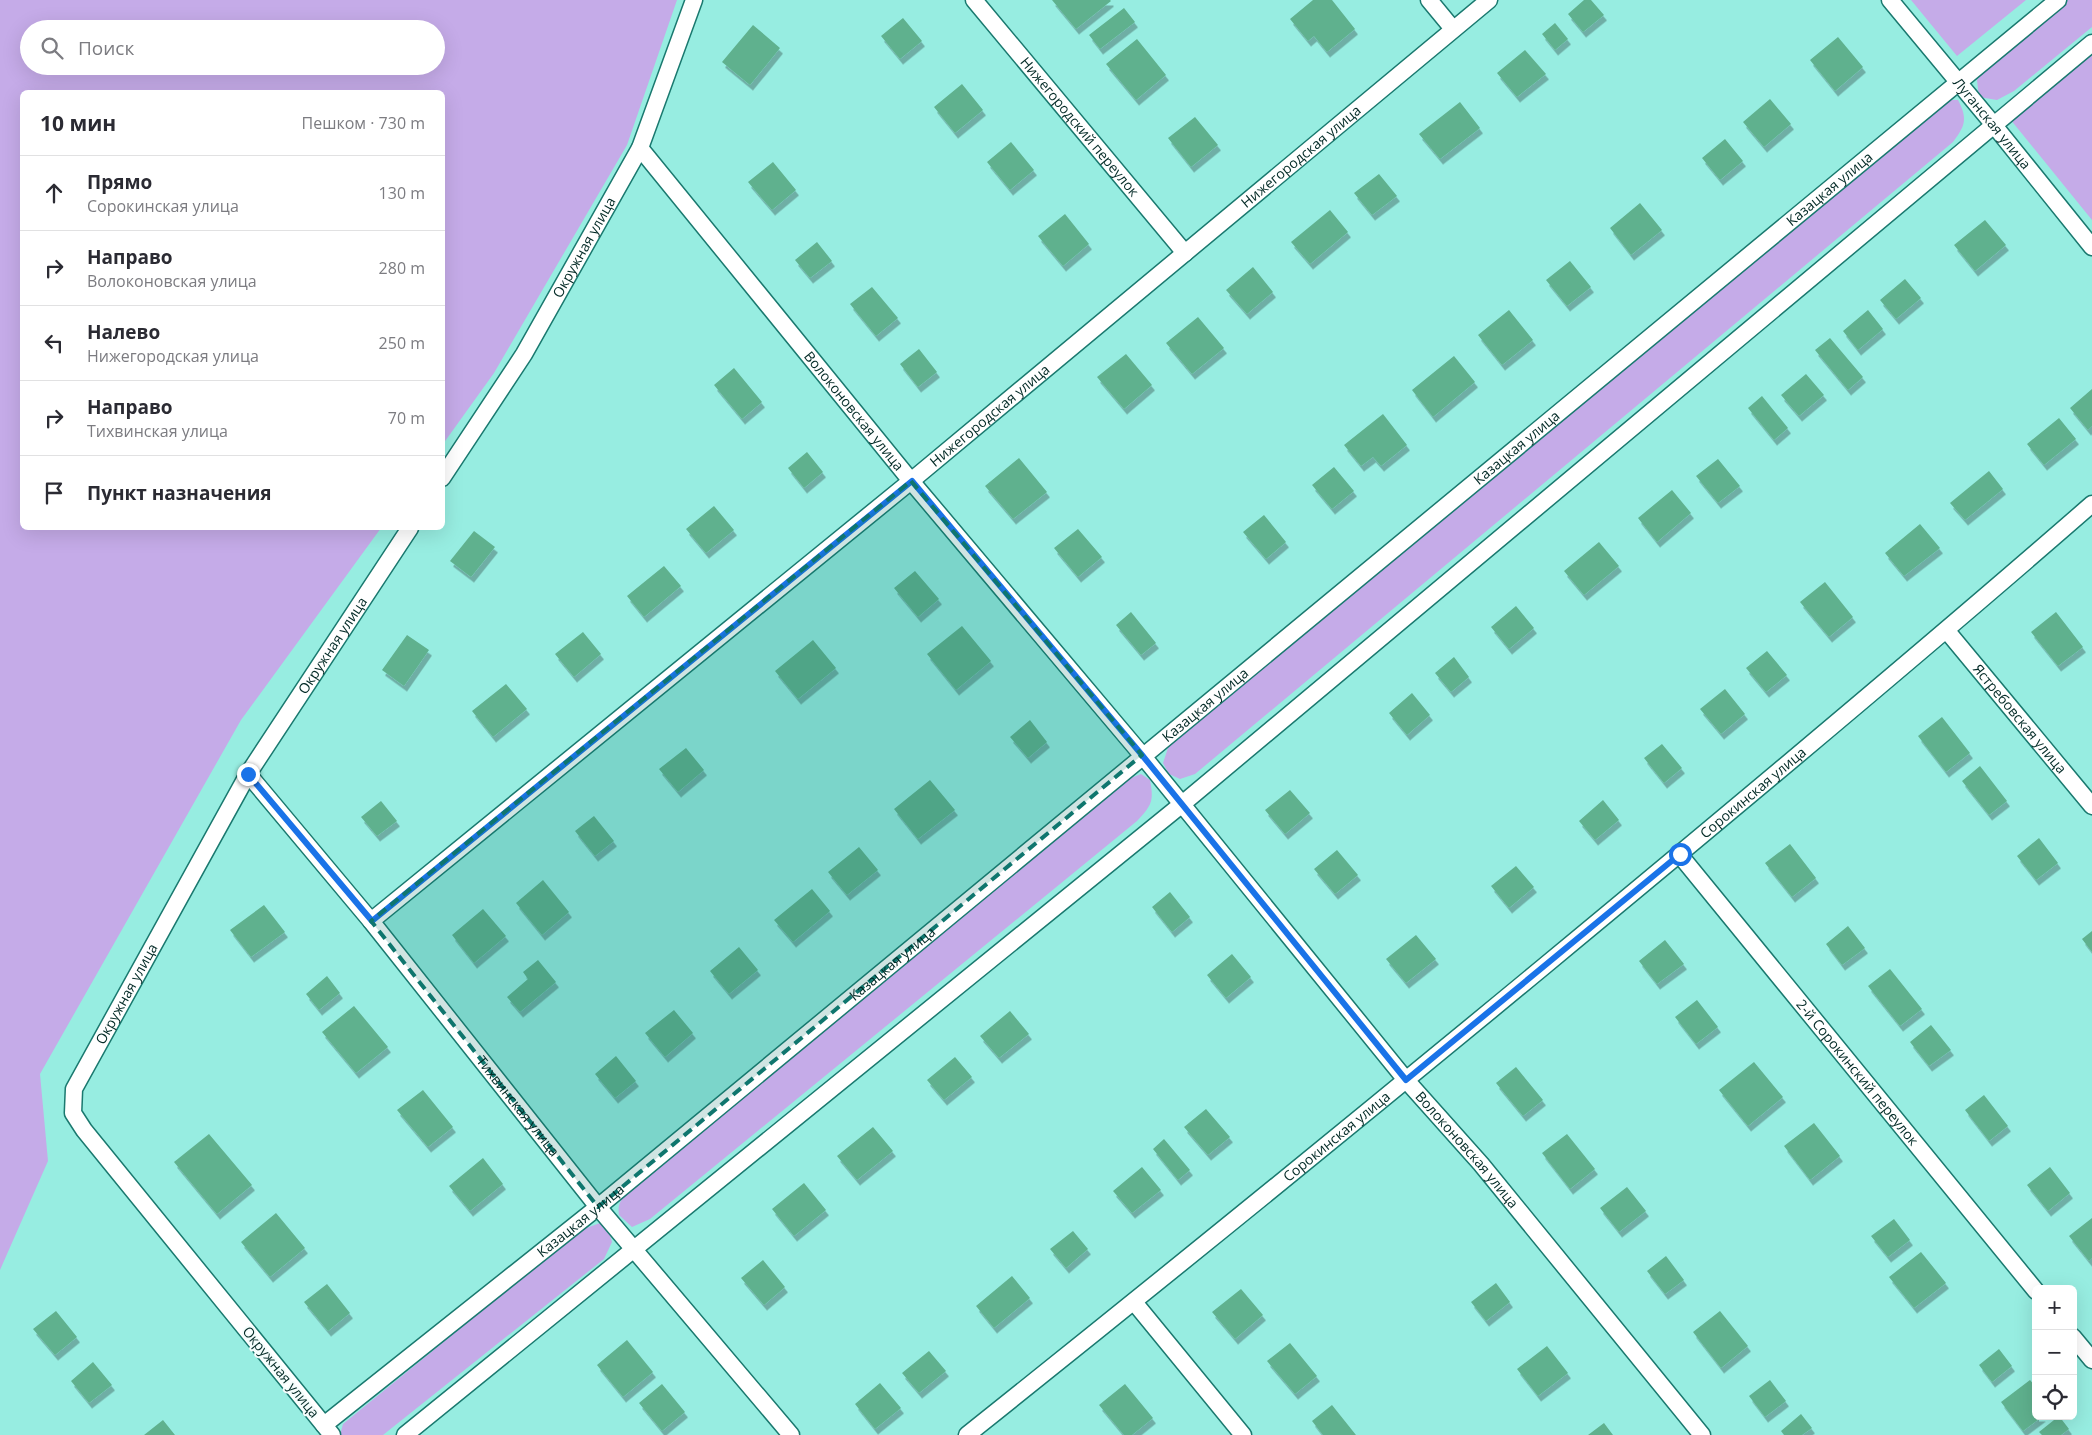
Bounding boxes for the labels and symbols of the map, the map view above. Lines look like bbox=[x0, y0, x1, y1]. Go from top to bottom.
street label: Нижегородский переулок bbox=[1016, 53, 1144, 201]
street label: Луганская улица bbox=[1949, 73, 2036, 173]
street label: Нижегородская улица bbox=[1237, 101, 1365, 211]
street label: Казацкая улица bbox=[1782, 147, 1876, 230]
street label: Окружная улица bbox=[548, 193, 619, 301]
street label: Волоконовская улица bbox=[800, 347, 909, 474]
street label: Нижегородская улица bbox=[925, 360, 1053, 471]
street label: Казацкая улица bbox=[1469, 406, 1563, 488]
street label: Окружная улица bbox=[293, 593, 371, 698]
street label: Ястребовская улица bbox=[1969, 660, 2071, 777]
street label: Казацкая улица bbox=[1158, 663, 1252, 746]
street label: Сорокинская улица bbox=[1696, 742, 1810, 842]
route end bbox=[237, 763, 260, 786]
route start bbox=[1669, 843, 1692, 866]
street label: Казацкая улица bbox=[845, 922, 939, 1005]
street label: Окружная улица bbox=[91, 940, 162, 1048]
street label: 2-й Сорокинский переулок bbox=[1792, 995, 1924, 1150]
street label: Тихвинская улица bbox=[473, 1052, 564, 1160]
street label: Сорокинская улица bbox=[1279, 1087, 1394, 1186]
street label: Волоконовская улица bbox=[1411, 1087, 1523, 1212]
street label: Казацкая улица bbox=[533, 1179, 628, 1261]
street label: Окружная улица bbox=[239, 1322, 324, 1421]

